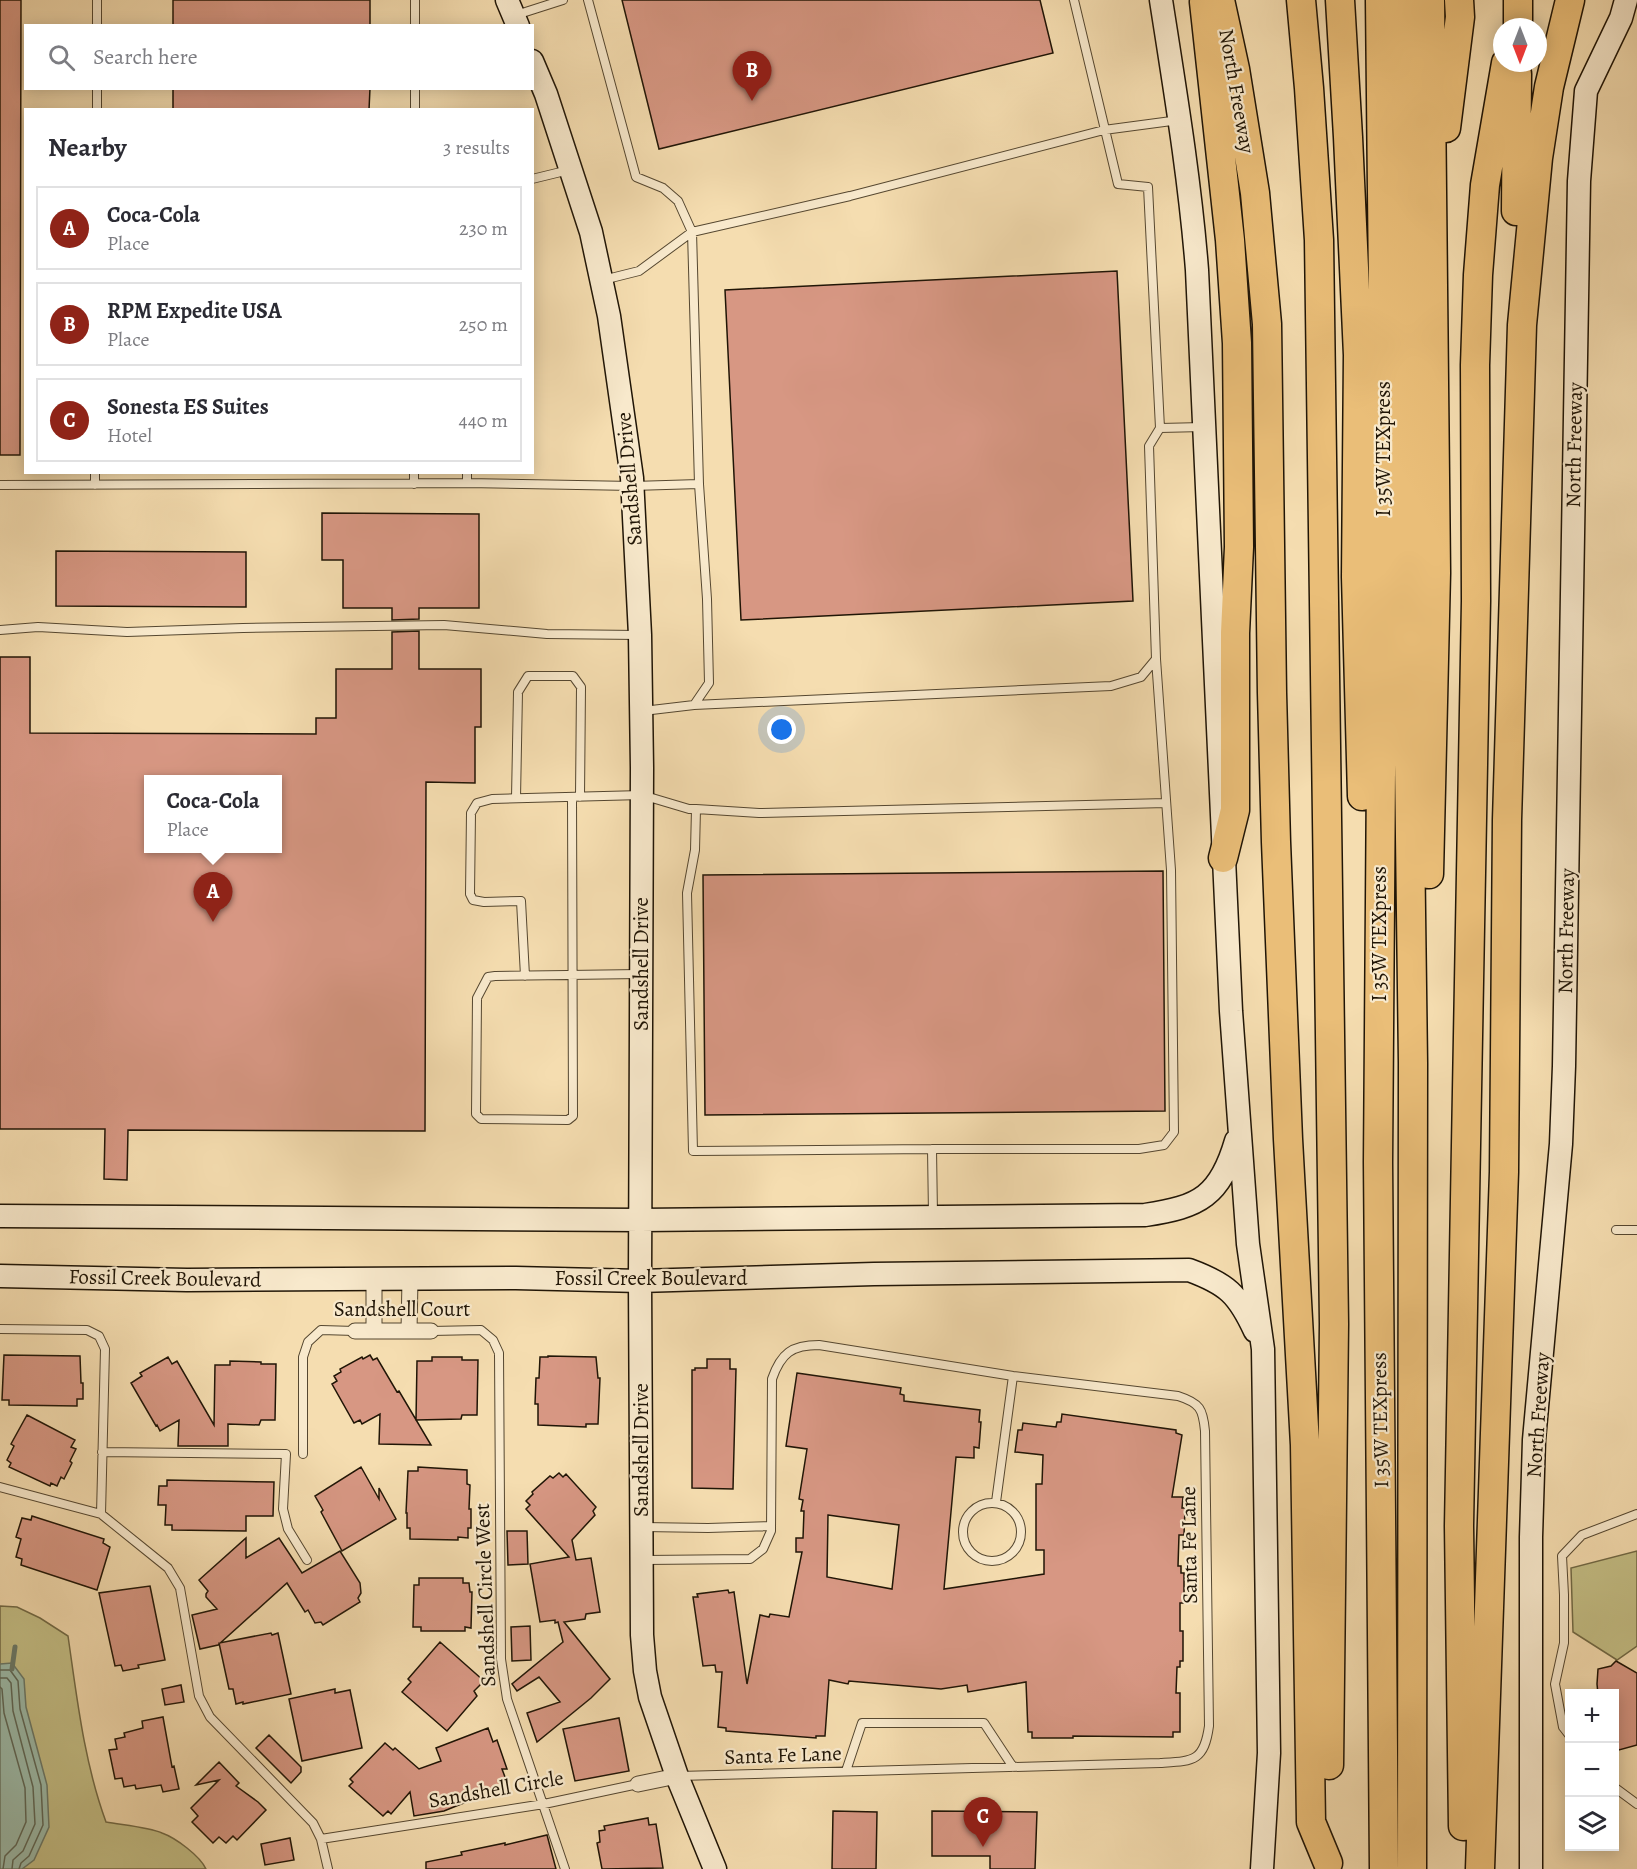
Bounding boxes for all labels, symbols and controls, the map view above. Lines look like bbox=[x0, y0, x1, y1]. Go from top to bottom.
north arrow bbox=[1493, 18, 1547, 72]
search box bbox=[24, 24, 534, 90]
street label: North Freeway bbox=[1212, 27, 1262, 156]
icon: search bbox=[45, 41, 78, 74]
text: Search here bbox=[93, 42, 198, 72]
pin: B bbox=[732, 51, 771, 101]
text: Nearby bbox=[48, 130, 127, 165]
text: 3 results bbox=[443, 134, 510, 161]
text: Coca-Cola bbox=[107, 200, 200, 230]
text: A bbox=[63, 215, 76, 242]
text: 230 m bbox=[459, 215, 508, 242]
text: Place bbox=[107, 230, 149, 257]
text: RPM Expedite USA bbox=[107, 296, 282, 326]
text: B bbox=[63, 311, 76, 338]
text: 250 m bbox=[459, 311, 508, 338]
text: Place bbox=[107, 326, 149, 353]
street label: I 35W TEXpress bbox=[1369, 381, 1397, 517]
street label: North Freeway bbox=[1559, 381, 1589, 508]
text: Sonesta ES Suites bbox=[107, 392, 269, 422]
text: C bbox=[63, 407, 76, 434]
text: 440 m bbox=[459, 407, 508, 434]
street label: Sandshell Drive bbox=[609, 411, 649, 547]
text: Hotel bbox=[107, 422, 152, 449]
your location bbox=[767, 715, 796, 744]
popup bbox=[144, 775, 282, 853]
text: Coca-Cola bbox=[166, 786, 260, 816]
text: Place bbox=[166, 816, 209, 843]
street label: I 35W TEXpress bbox=[1365, 866, 1393, 1002]
street label: North Freeway bbox=[1551, 867, 1581, 994]
pin: A bbox=[194, 872, 232, 922]
street label: Sandshell Drive bbox=[627, 897, 655, 1031]
street label: Fossil Creek Boulevard bbox=[68, 1262, 262, 1294]
street label: Fossil Creek Boulevard bbox=[555, 1264, 748, 1292]
street label: Sandshell Court bbox=[334, 1295, 470, 1323]
street label: North Freeway bbox=[1520, 1351, 1556, 1479]
street label: I 35W TEXpress bbox=[1365, 1352, 1395, 1488]
street label: Sandshell Drive bbox=[627, 1383, 655, 1517]
street label: Santa Fe Lane bbox=[1174, 1486, 1204, 1604]
street label: Sandshell Circle West bbox=[468, 1503, 502, 1687]
map controls bbox=[1565, 1689, 1619, 1851]
button: + bbox=[1565, 1689, 1619, 1743]
street label: Santa Fe Lane bbox=[724, 1739, 842, 1771]
button: − bbox=[1565, 1743, 1619, 1797]
street label: Sandshell Circle bbox=[426, 1763, 566, 1815]
button: layers bbox=[1565, 1797, 1619, 1851]
pin: C bbox=[964, 1798, 1002, 1847]

